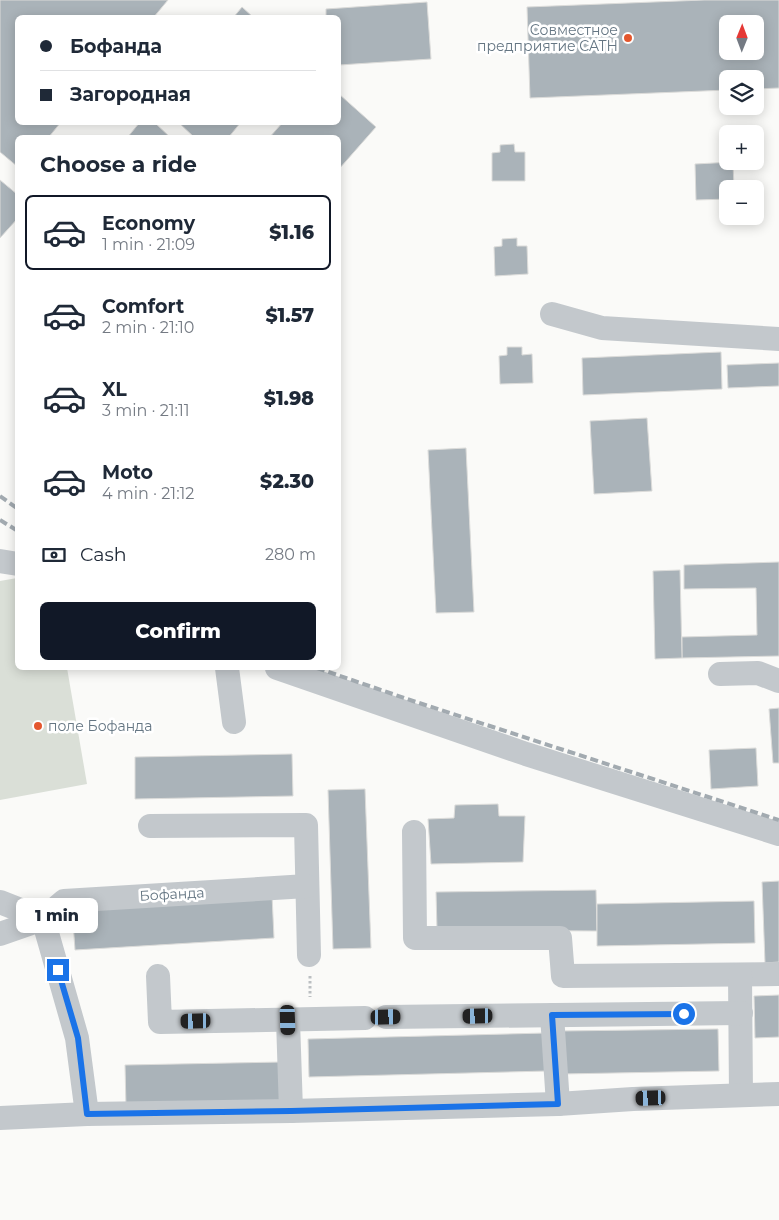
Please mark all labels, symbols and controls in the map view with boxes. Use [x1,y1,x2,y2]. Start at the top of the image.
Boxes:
north arrow [719,15,764,60]
map controls [719,15,764,225]
place label: Совместное предприятие CATH [477,21,618,55]
marker: Совместное предприятие CATH [622,32,634,44]
text: Бофанда [70,35,162,58]
button: layers [719,70,764,115]
text: Загородная [70,83,191,106]
button: + [719,125,764,170]
text: Choose a ride [40,151,197,178]
button: − [719,180,764,225]
icon: car [42,210,87,255]
text: Economy [102,212,195,235]
text: $1.16 [269,221,314,244]
text: 1 min · 21:09 [102,235,195,254]
icon: car [42,293,87,338]
text: Comfort [102,295,184,318]
text: $1.57 [265,304,314,327]
text: 2 min · 21:10 [102,318,194,337]
icon: car [42,376,87,421]
text: XL [102,378,127,401]
text: $1.98 [264,387,314,410]
text: 3 min · 21:11 [102,401,190,420]
icon: car [42,459,87,504]
text: Moto [102,461,153,484]
text: $2.30 [260,470,314,493]
text: 4 min · 21:12 [102,484,194,503]
icon: cash [40,541,68,569]
text: Cash [80,543,127,566]
text: 280 m [265,545,316,564]
button: Confirm [40,602,316,660]
place label: поле Бофанда [48,717,152,735]
marker: поле Бофанда [32,720,44,732]
street label: Бофанда [139,883,205,905]
callout: 1 min [17,898,99,932]
text: 1 min [35,906,79,925]
route end [47,959,69,981]
route start [673,1003,695,1025]
car [279,1005,296,1035]
car [462,1008,493,1024]
car [370,1009,401,1025]
car [180,1013,211,1029]
car [635,1090,666,1106]

